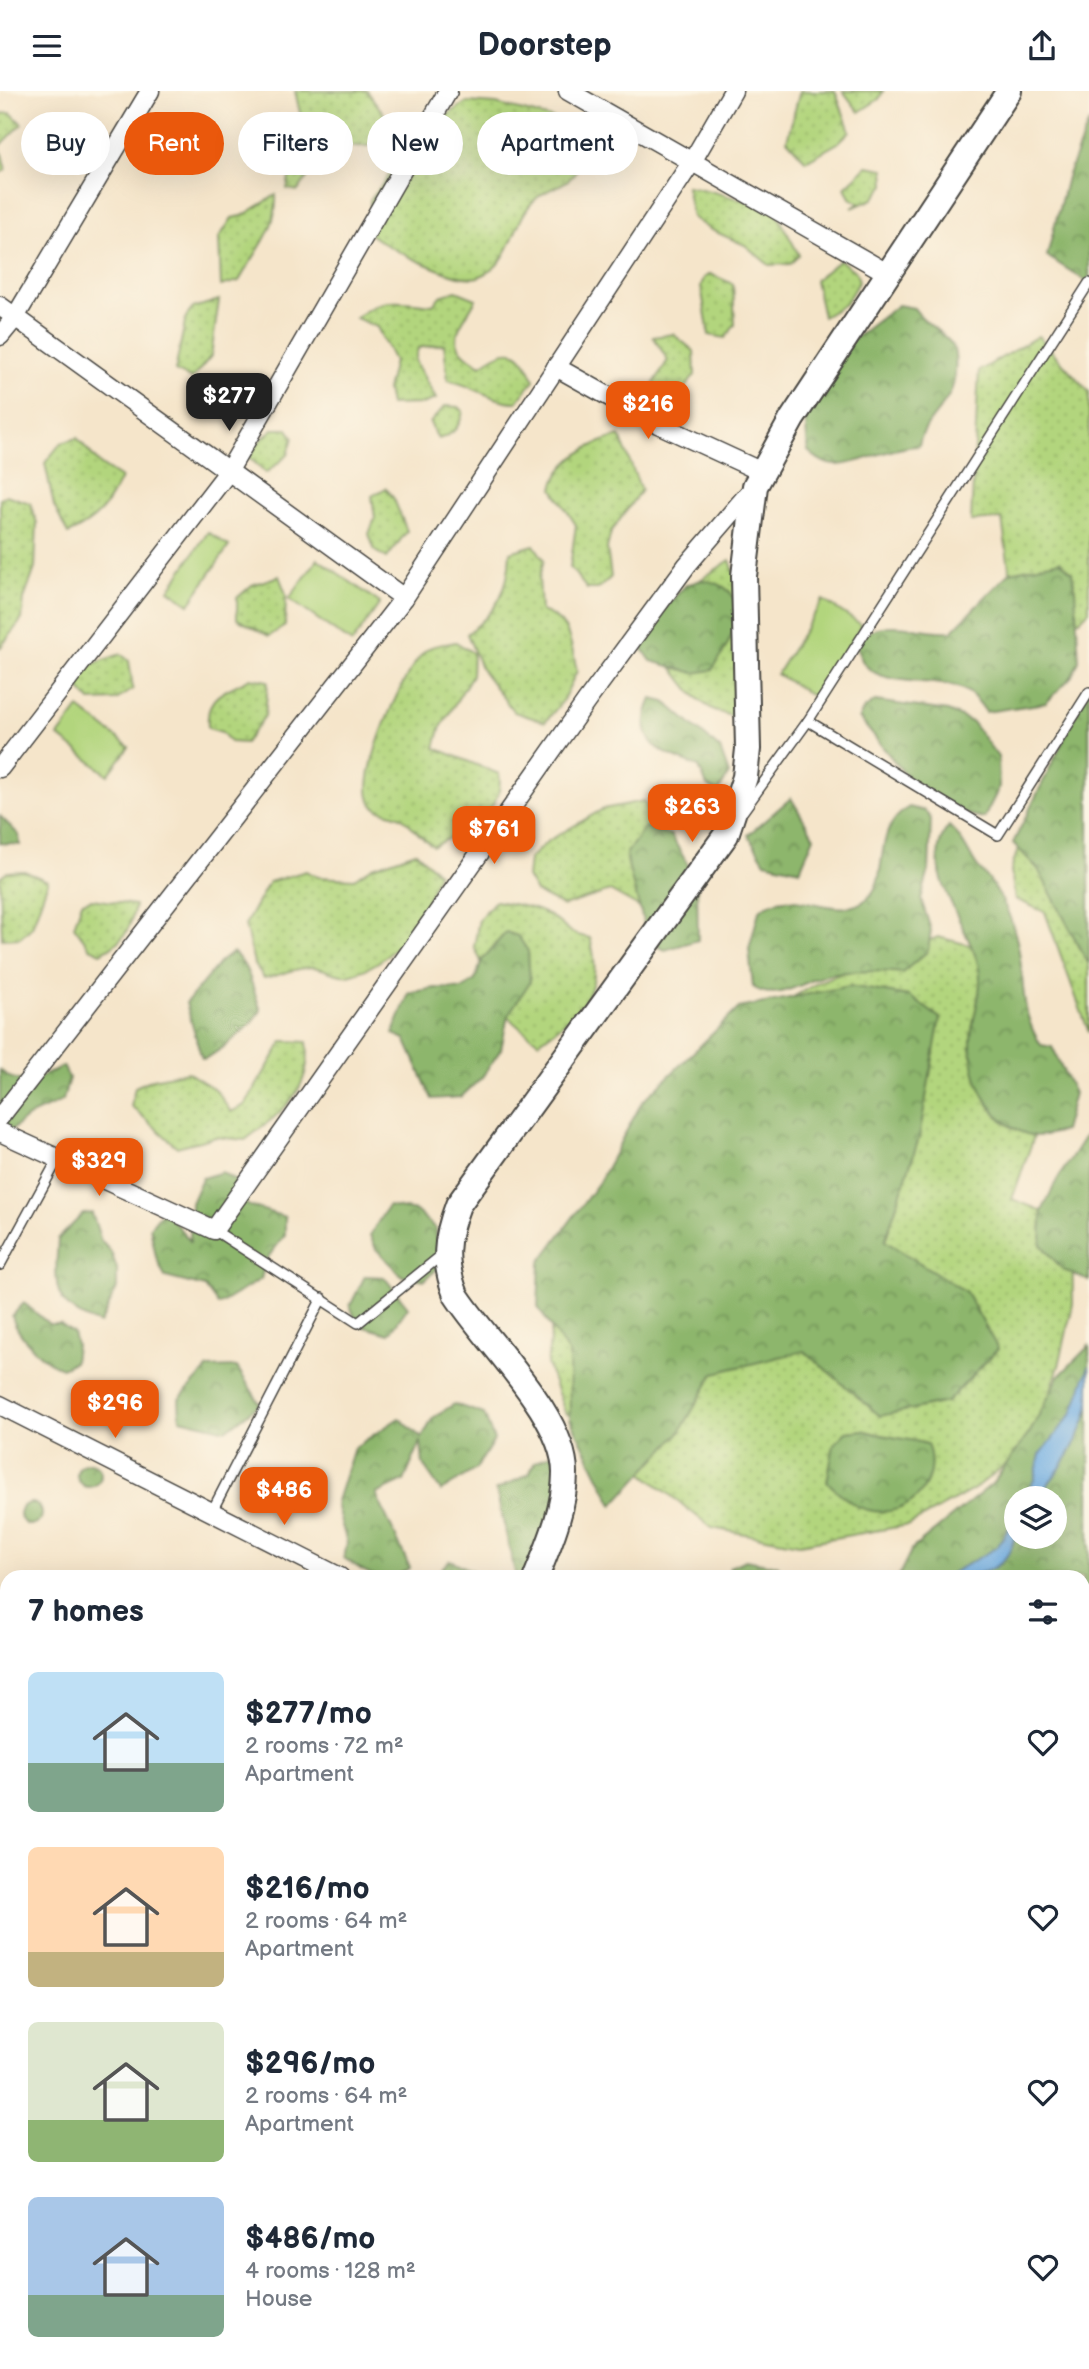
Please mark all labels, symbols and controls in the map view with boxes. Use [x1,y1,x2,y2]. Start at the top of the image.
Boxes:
text: Doorstep [477,26,612,65]
icon: menu [28,27,66,65]
icon: share [1023,27,1061,65]
chip: Buy [21,112,110,175]
chip: Rent [124,112,224,175]
chip: Filters [238,112,353,175]
chip: New [367,112,463,175]
chip: Apartment [477,112,638,175]
pin: $277 [188,373,270,433]
pin: $216 [607,381,689,441]
text: $277 [202,382,256,410]
text: $216 [622,390,674,418]
pin: $263 [651,785,733,844]
text: $263 [664,793,720,821]
pin: $761 [453,807,535,866]
text: $761 [468,815,520,843]
pin: $329 [58,1139,140,1198]
text: $329 [71,1147,127,1175]
pin: $296 [74,1381,156,1440]
text: $296 [87,1389,143,1417]
pin: $486 [243,1467,325,1527]
text: $486 [256,1476,312,1504]
map controls [1004,1486,1067,1549]
button: layers [1004,1486,1067,1549]
icon: filters [1024,1593,1062,1631]
text: 7 homes [28,1594,144,1630]
text: $277/mo [245,1696,372,1732]
icon: home [84,1700,168,1784]
icon: heart [1024,1723,1062,1761]
text: 2 rooms · 72 m² [245,1732,404,1760]
text: Apartment [245,1760,354,1788]
text: $216/mo [245,1871,370,1907]
icon: home [84,1875,168,1959]
icon: heart [1024,1898,1062,1936]
text: 2 rooms · 64 m² [245,1907,407,1935]
text: Apartment [245,1935,354,1963]
text: $296/mo [245,2046,375,2082]
icon: home [84,2050,168,2134]
icon: heart [1024,2073,1062,2111]
text: 2 rooms · 64 m² [245,2082,407,2110]
text: Apartment [245,2110,354,2138]
text: $486/mo [245,2221,375,2257]
icon: home [84,2225,168,2309]
icon: heart [1024,2248,1062,2286]
text: 4 rooms · 128 m² [245,2257,416,2285]
text: House [245,2285,312,2313]

